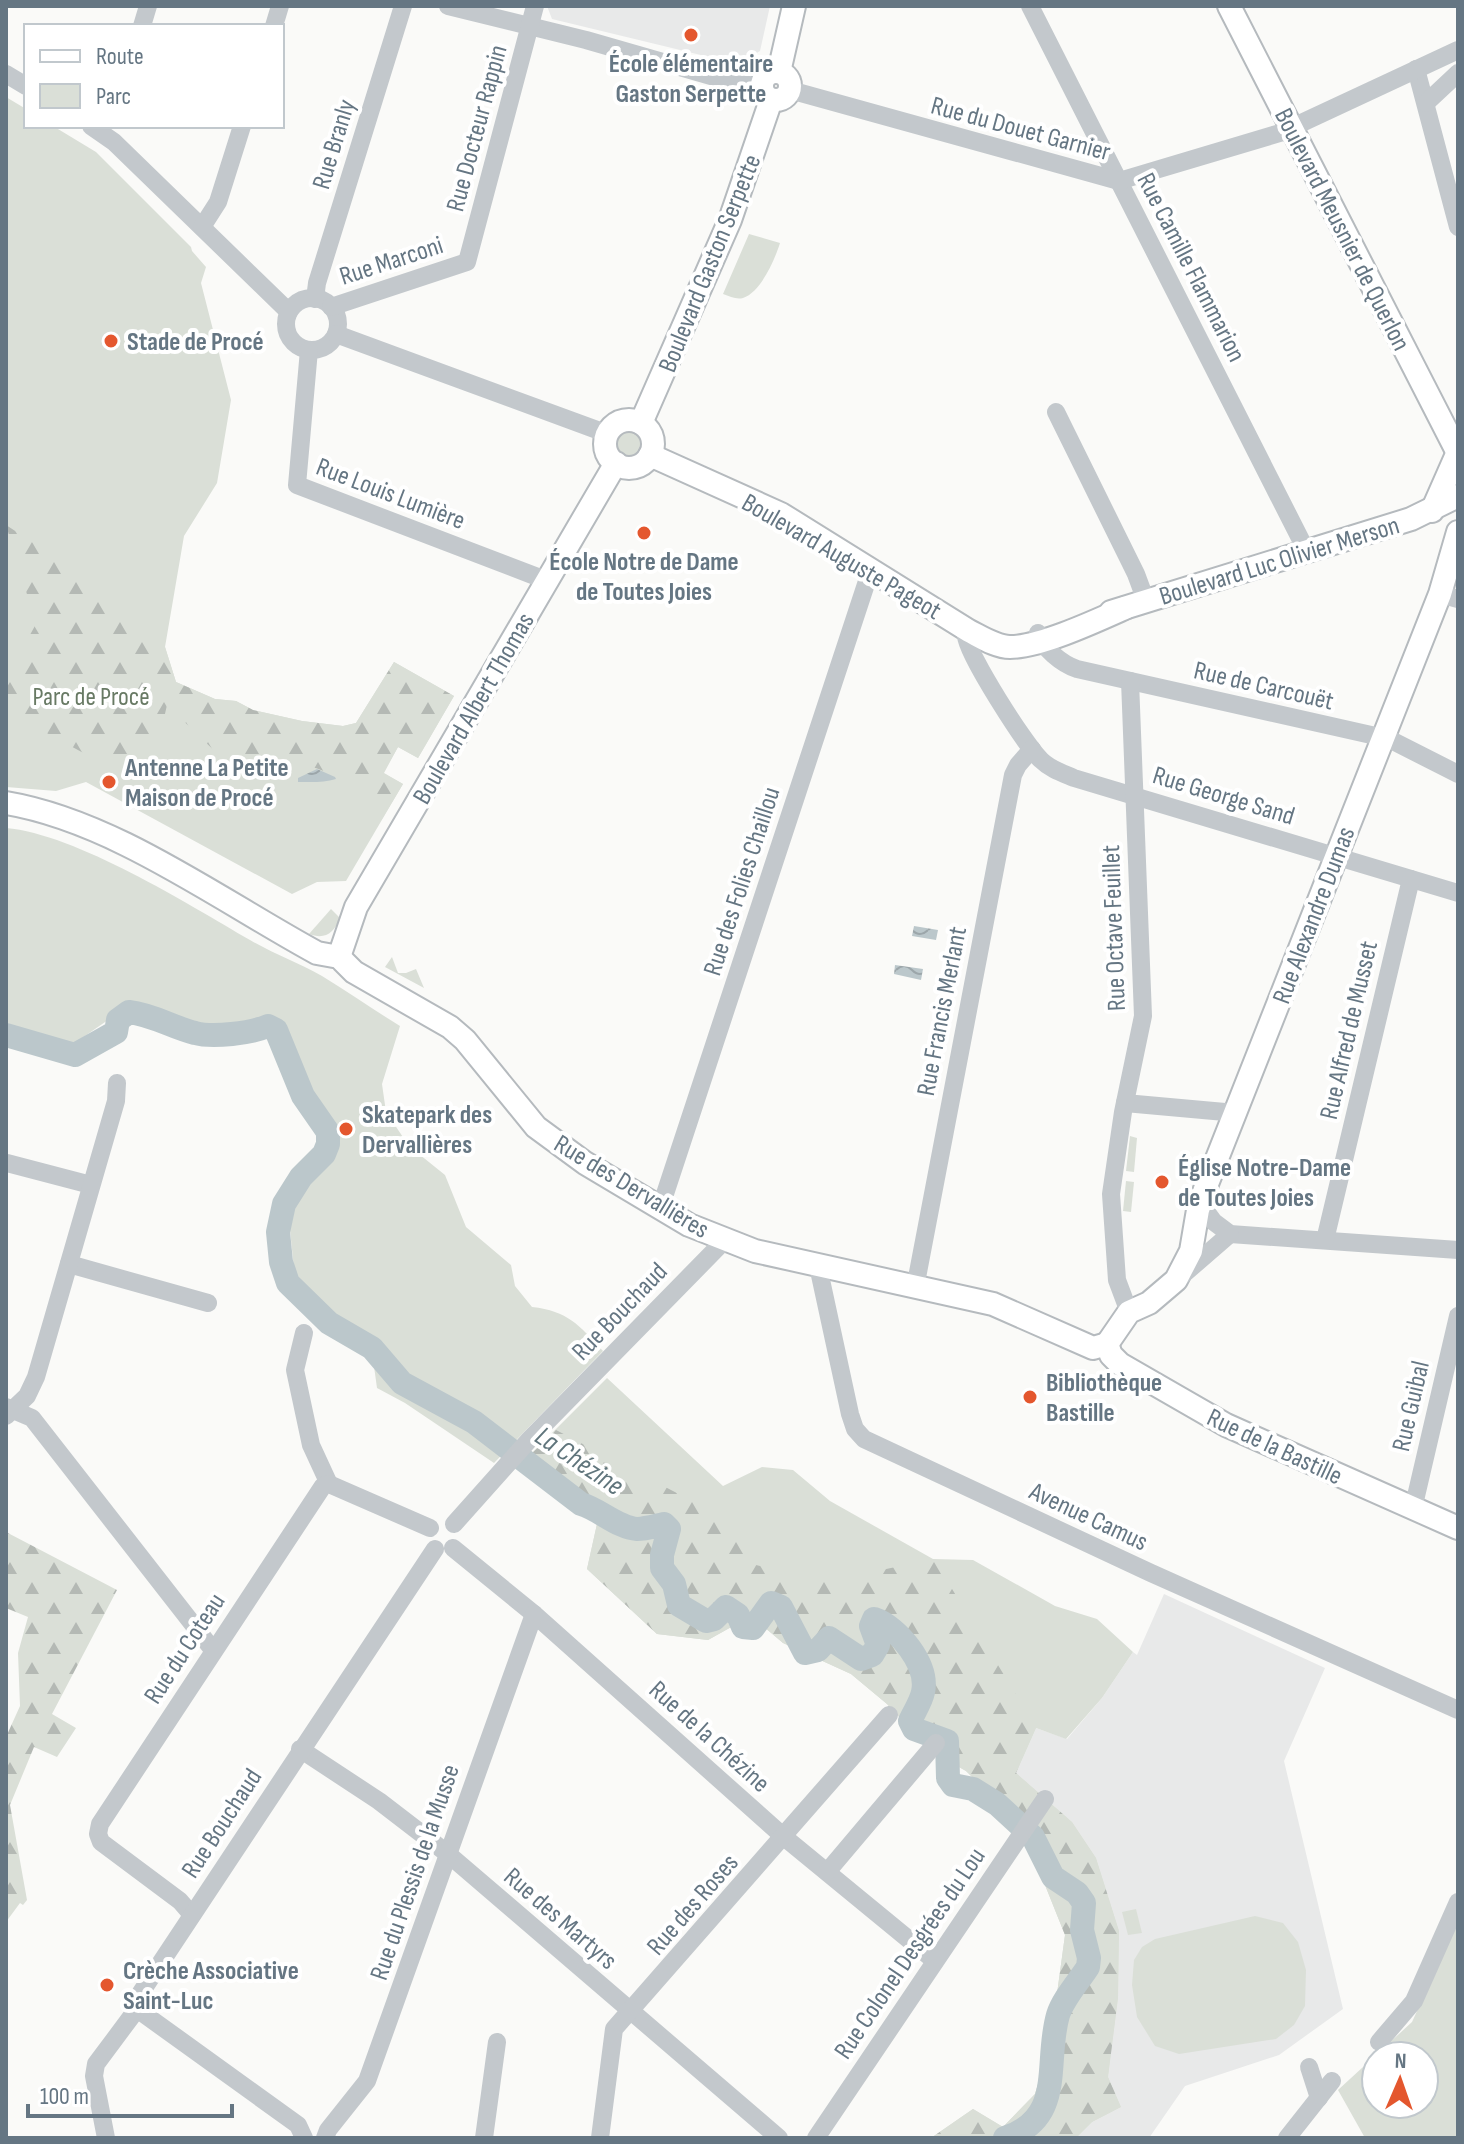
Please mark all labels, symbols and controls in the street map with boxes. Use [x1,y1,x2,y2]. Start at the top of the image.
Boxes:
legend [24,24,284,128]
marker: École élémentaire Gaston Serpette [682,26,700,44]
text: Route [96,42,144,71]
street label: Rue Docteur Rappin [440,42,515,215]
place label: École élémentaire Gaston Serpette [609,49,773,110]
text: Parc [96,82,131,111]
street label: Rue du Douet Garnier [928,91,1114,168]
street label: Rue Branly [306,96,363,193]
street label: Boulevard Meusnier de Querlon [1267,103,1416,356]
street label: Boulevard Gaston Serpette [653,150,768,377]
street label: Rue Camille Flammarion [1130,168,1252,367]
street label: Rue Marconi [336,230,447,293]
place label: Stade de Procé [127,327,264,358]
marker: Stade de Procé [102,332,120,350]
street label: Rue Louis Lumière [312,452,469,537]
street label: Boulevard Auguste Pageot [736,488,946,627]
street label: Boulevard Luc Olivier Merson [1156,510,1403,613]
marker: École Notre de Dame de Toutes Joies [635,524,653,542]
place label: École Notre de Dame de Toutes Joies [549,547,739,608]
street label: Boulevard Albert Thomas [407,608,542,810]
street label: Rue de Carcouët [1191,655,1337,718]
park label: Parc de Procé [32,682,150,713]
place label: Antenne La Petite Maison de Procé [124,753,289,814]
street label: Rue George Sand [1149,760,1298,833]
marker: Antenne La Petite Maison de Procé [100,773,118,791]
street label: Rue des Folies Chaillou [697,783,788,980]
street label: Rue Alexandre Dumas [1266,823,1362,1008]
street label: Rue Octave Feuillet [1096,844,1133,1012]
street label: Rue Francis Merlant [911,924,974,1098]
street label: Rue Alfred de Musset [1314,938,1385,1123]
place label: Skatepark des Dervallières [362,1100,492,1161]
marker: Skatepark des Dervallières [337,1120,355,1138]
street label: Rue des Dervallières [548,1129,714,1246]
place label: Église Notre-Dame de Toutes Joies [1178,1153,1351,1214]
marker: Église Notre-Dame de Toutes Joies [1153,1173,1171,1191]
street label: Rue Bouchaud [566,1257,674,1367]
street label: Rue Guibal [1386,1358,1437,1455]
place label: Bibliothèque Bastille [1046,1368,1162,1429]
marker: Bibliothèque Bastille [1021,1388,1039,1406]
street label: Rue de la Bastille [1202,1403,1347,1492]
water label: La Chézine [529,1420,630,1503]
street label: Avenue Camus [1023,1476,1152,1558]
street label: Rue du Coteau [138,1588,232,1710]
street label: Rue de la Chézine [642,1675,776,1799]
street label: Rue du Plessis de la Musse [364,1761,467,1984]
street label: Rue Bouchaud [176,1763,269,1884]
street label: Rue Colonel Desgrées du Lou [828,1842,992,2065]
street label: Rue des Roses [641,1848,745,1962]
street label: Rue des Martyrs [497,1862,623,1977]
place label: Crèche Associative Saint-Luc [123,1956,299,2017]
marker: Crèche Associative Saint-Luc [98,1976,116,1994]
north arrow [1360,2040,1440,2120]
text: N [1394,2048,1407,2075]
scale bar [28,2068,232,2118]
text: 100 m [40,2082,89,2111]

